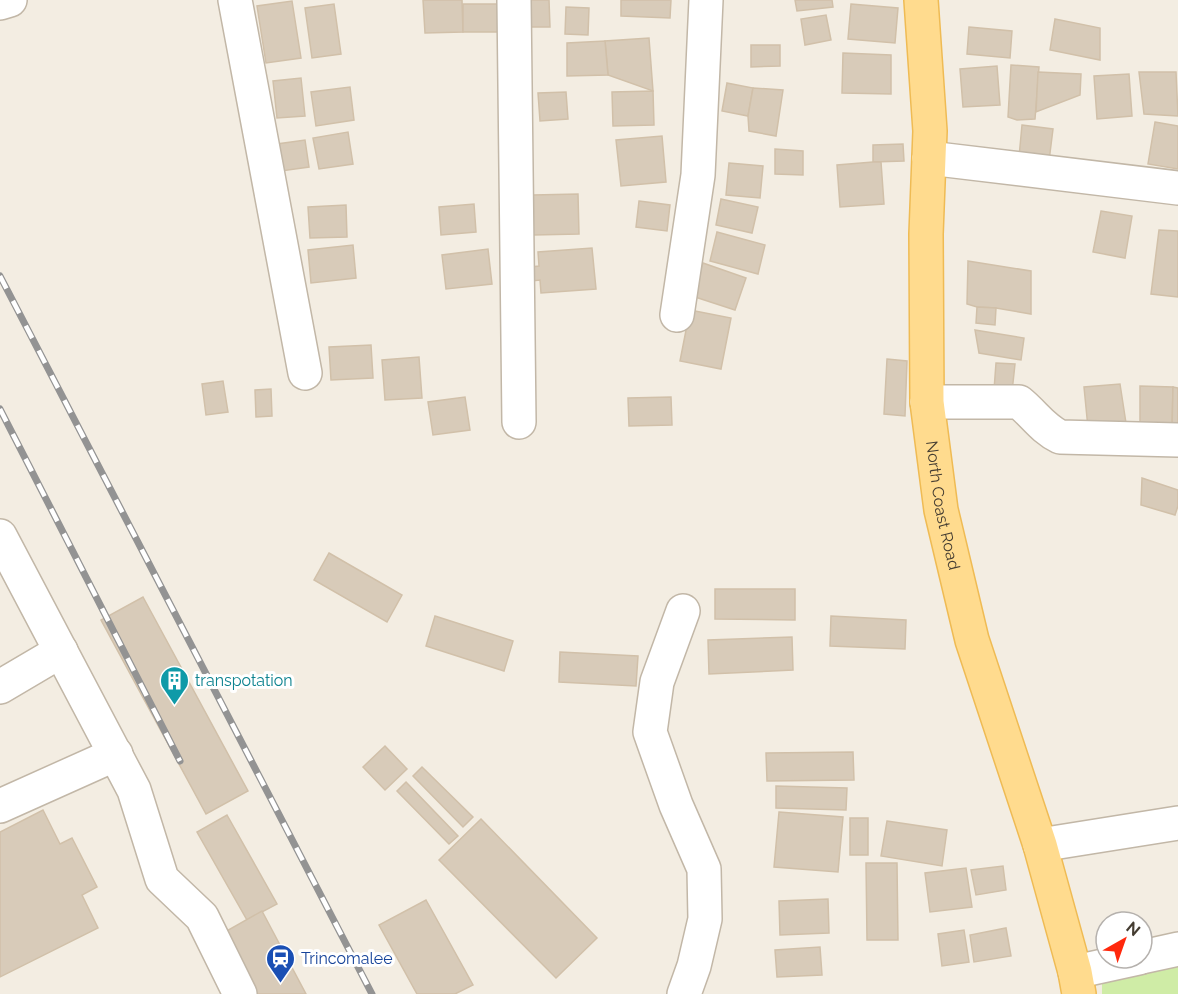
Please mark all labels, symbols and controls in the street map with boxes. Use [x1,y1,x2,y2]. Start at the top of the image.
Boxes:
street label: North Coast Road [922,440,964,572]
building icon: transpotation [158,664,190,706]
place label: transpotation [195,671,293,690]
north arrow [1094,910,1154,970]
text: N [1123,918,1144,940]
station icon: Trincomalee [264,942,296,984]
place label: Trincomalee [301,949,393,968]

